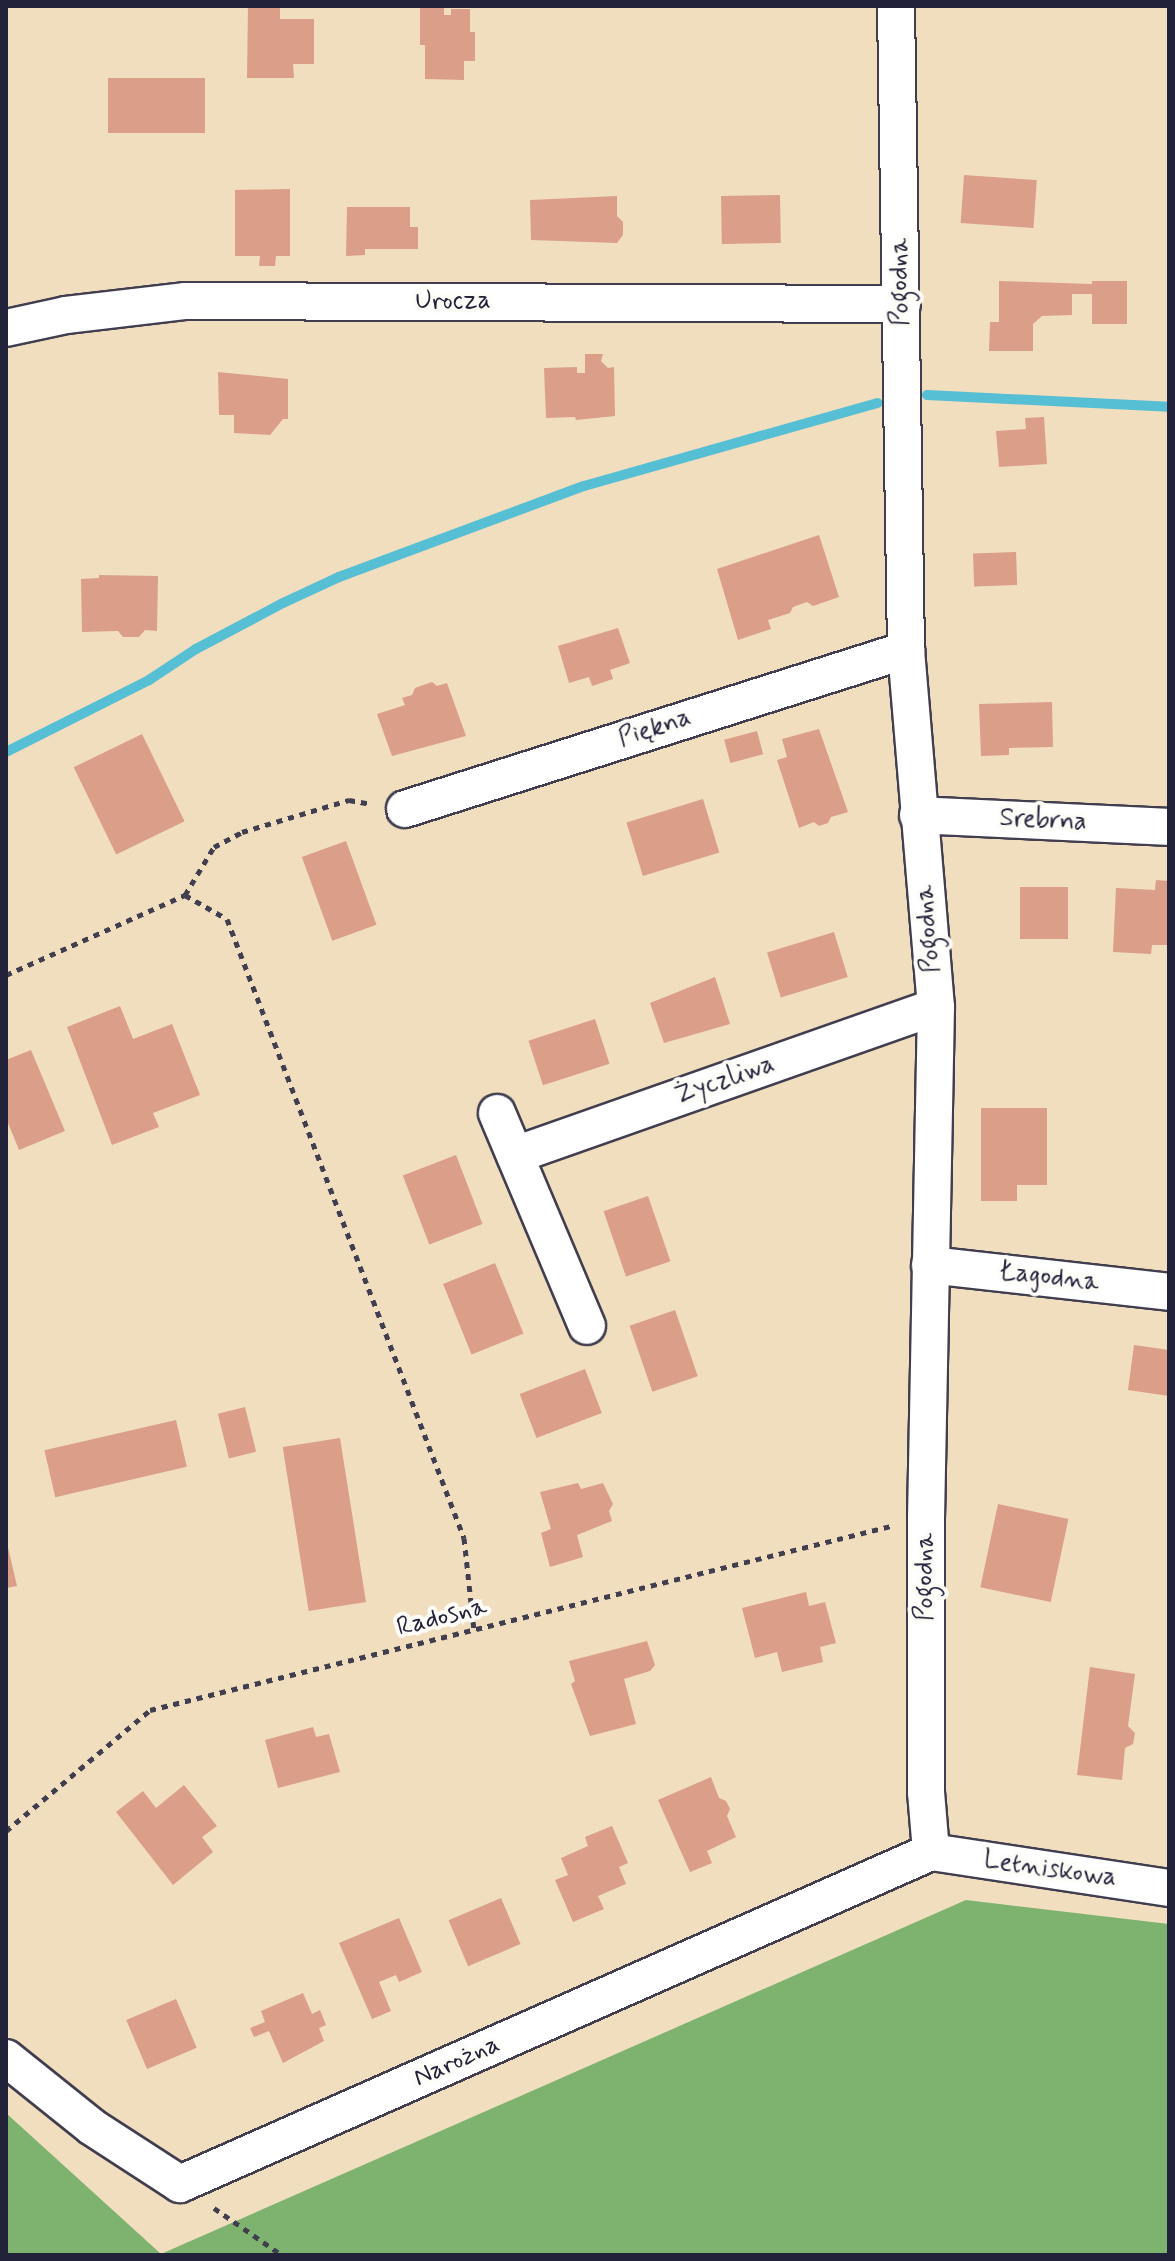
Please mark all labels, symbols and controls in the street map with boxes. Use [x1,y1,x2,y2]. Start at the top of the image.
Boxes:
street label: Pogodna [885,238,917,326]
street label: Urocza [415,286,491,318]
street label: Piękna [615,703,695,755]
street label: Srebrna [999,803,1087,839]
street label: Pogodna [910,884,948,974]
street label: Życzliwa [671,1049,779,1113]
street label: Łagodna [997,1257,1101,1299]
street label: Pogodna [910,1533,942,1621]
street label: Radosna [394,1592,490,1644]
street label: Letniskowa [982,1845,1118,1895]
street label: Narożna [409,2029,505,2095]

